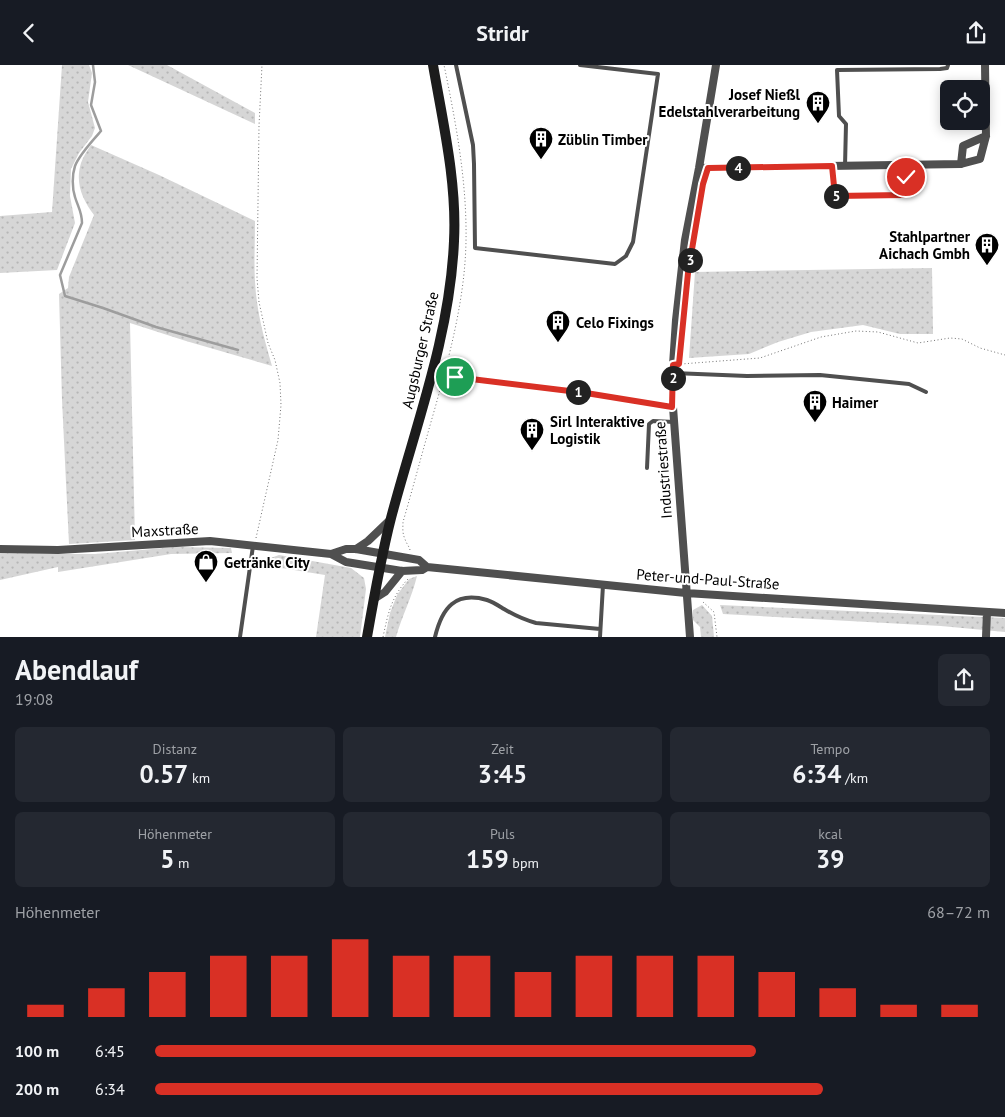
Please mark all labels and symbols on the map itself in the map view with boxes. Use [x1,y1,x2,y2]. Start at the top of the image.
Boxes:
place label: Josef Nießl Edelstahlverarbeitung [659,85,801,121]
building icon: Josef Nießl Edelstahlverarbeitung [805,90,831,124]
building icon: Züblin Timber [528,126,554,160]
place label: Züblin Timber [558,130,648,149]
pin: 4 [726,155,750,181]
pin [885,156,927,198]
pin: 5 [824,183,848,209]
place label: Stahlpartner Aichach Gmbh [879,227,971,263]
building icon: Stahlpartner Aichach Gmbh [974,232,1000,266]
pin: 3 [678,247,702,273]
street label: Augsburger Straße [397,290,443,410]
building icon: Celo Fixings [545,309,571,343]
place label: Celo Fixings [576,313,654,332]
pin [434,356,476,398]
pin: 2 [660,365,686,391]
pin: 1 [566,379,590,405]
building icon: Haimer [802,389,828,423]
place label: Haimer [832,393,879,412]
place label: Sirl Interaktive Logistik [550,412,645,448]
building icon: Sirl Interaktive Logistik [519,417,545,451]
street label: Industriestraße [650,421,676,519]
street label: Maxstraße [131,519,199,541]
shop icon: Getränke City [193,549,219,583]
place label: Getränke City [224,553,311,572]
street label: Peter-und-Paul-Straße [636,565,780,593]

